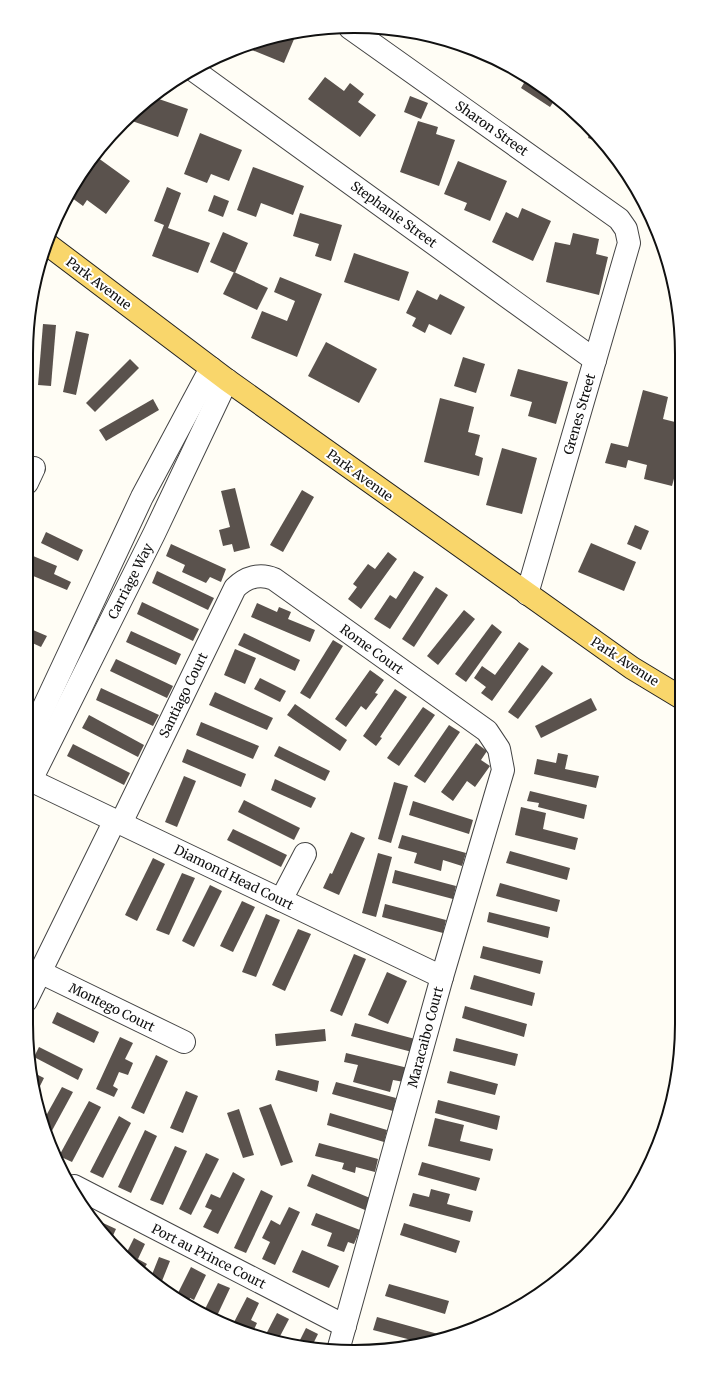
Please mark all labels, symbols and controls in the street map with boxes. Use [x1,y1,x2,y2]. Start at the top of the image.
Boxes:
street label: Sharon Street [452,97,531,160]
street label: Stephanie Street [347,177,440,251]
street label: Park Avenue [63,253,135,314]
street label: Grenes Street [560,372,599,457]
street label: Park Avenue [323,446,396,505]
street label: Carriage Way [104,540,157,622]
street label: Rome Court [337,621,407,678]
street label: Park Avenue [588,633,662,690]
street label: Santiago Court [155,650,211,741]
street label: Diamond Head Court [171,841,296,914]
street label: Montego Court [66,979,158,1036]
street label: Maracaibo Court [404,985,447,1089]
street label: Port au Prince Court [149,1220,269,1293]

